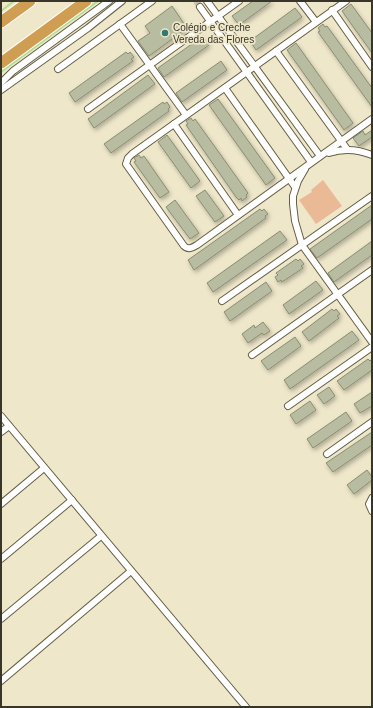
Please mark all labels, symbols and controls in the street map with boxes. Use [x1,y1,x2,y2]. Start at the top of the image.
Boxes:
place label: Colégio e Creche Vereda das Flores [173,22,254,45]
marker: Colégio e Creche Vereda das Flores [160,28,170,38]

